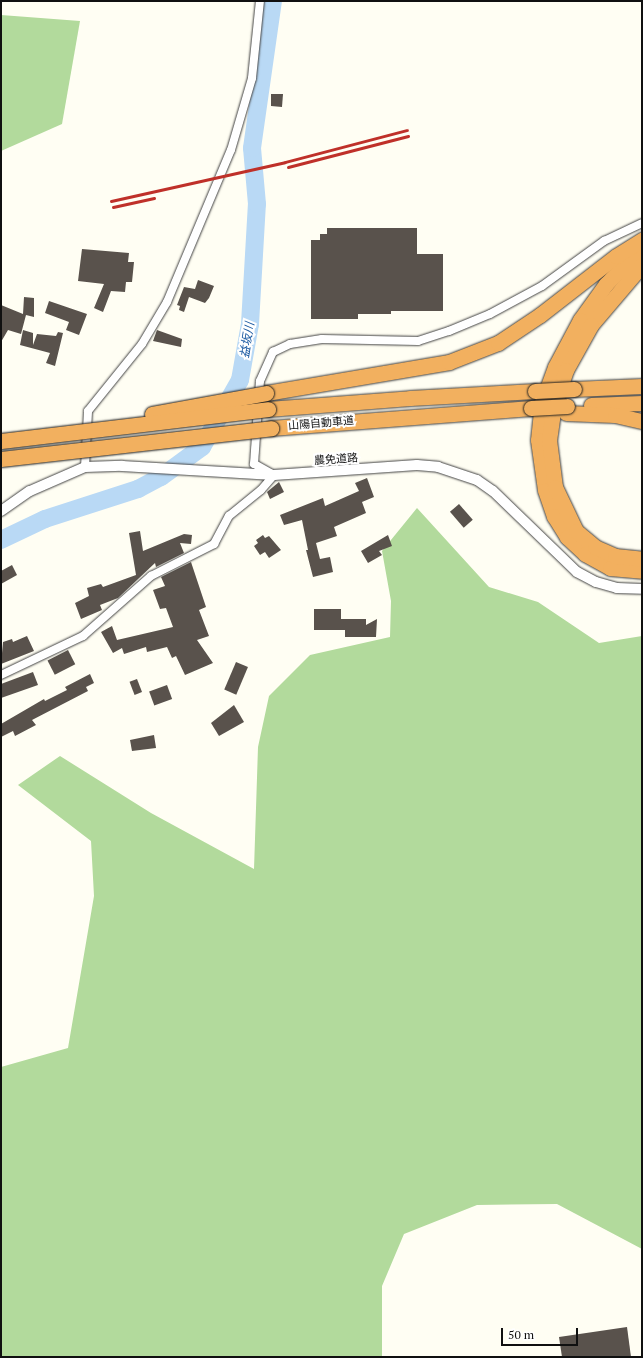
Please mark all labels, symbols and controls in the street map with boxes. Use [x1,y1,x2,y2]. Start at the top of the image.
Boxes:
water label: 益坂川 [237,321,257,359]
street label: 山陽自動車道 [288,414,354,432]
street label: 農免道路 [314,451,358,467]
scale bar [503,1320,580,1346]
text: 50 m [508,1327,534,1342]

